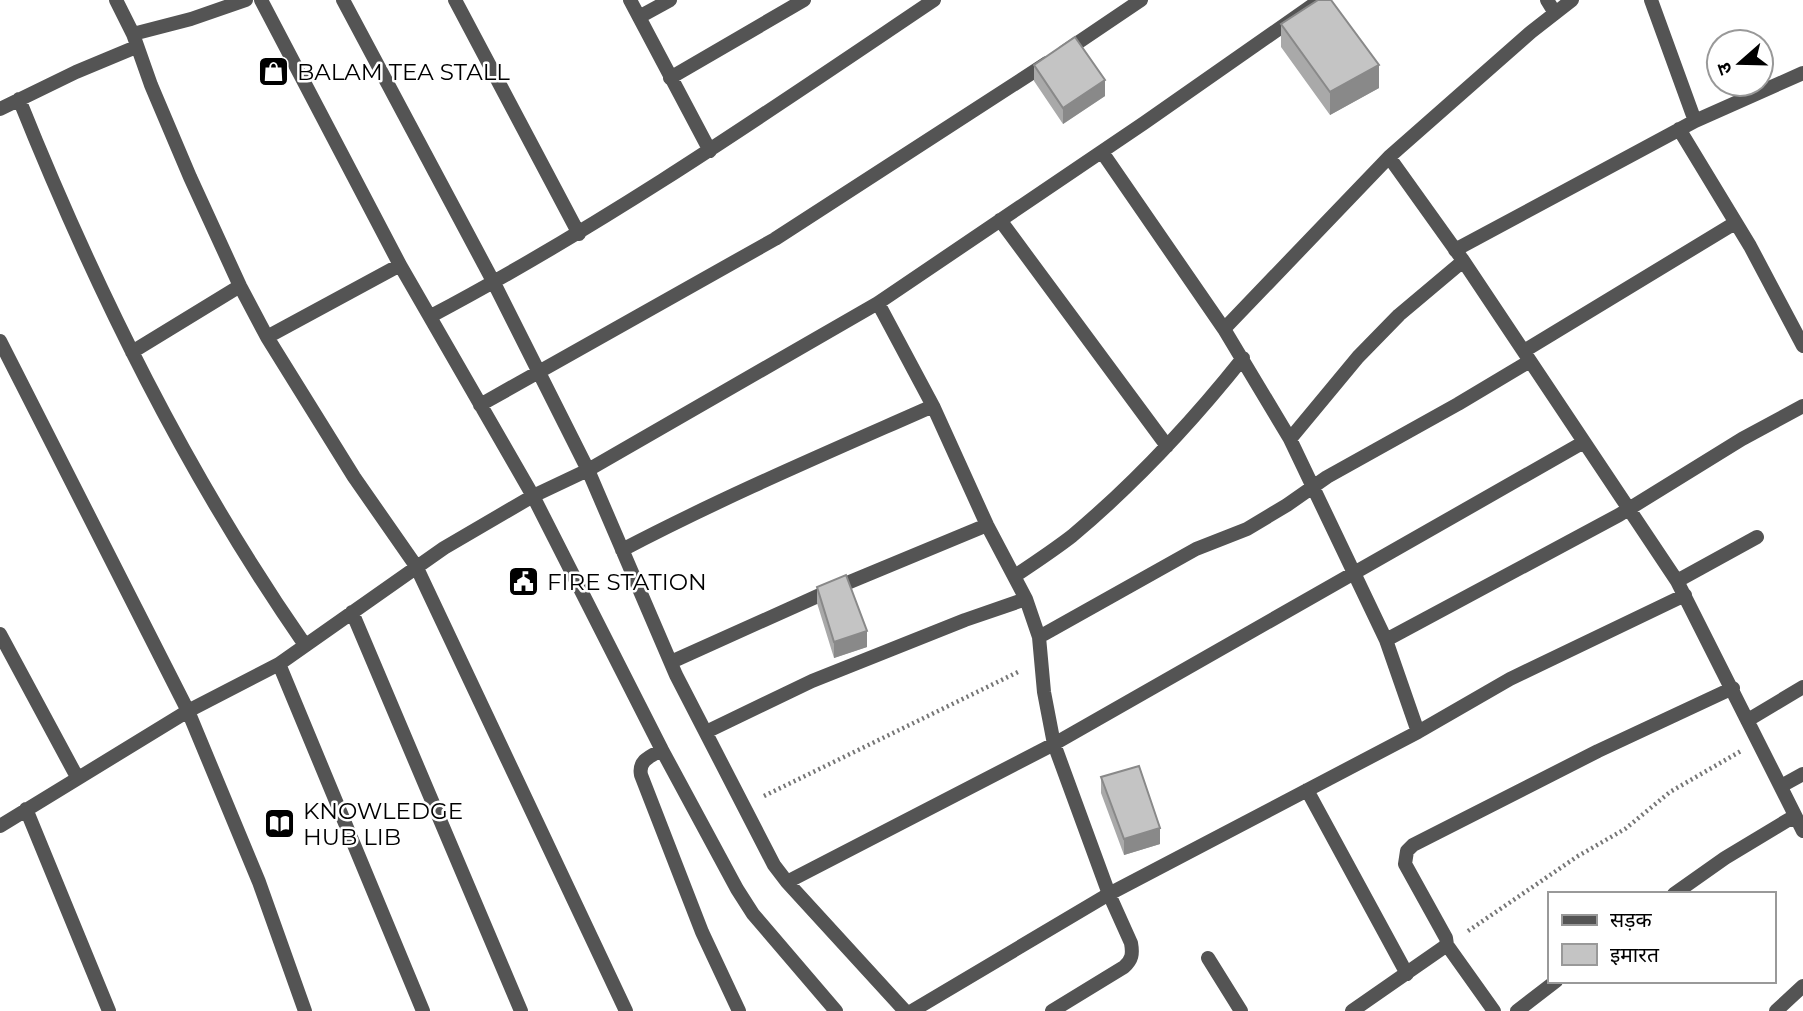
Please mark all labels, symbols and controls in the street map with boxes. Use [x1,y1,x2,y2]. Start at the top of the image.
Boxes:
north arrow [1705,28,1775,98]
shop icon: BALAM TEA STALL [257,55,291,89]
place label: BALAM TEA STALL [297,58,510,86]
text: उ [1711,59,1737,78]
public building icon: FIRE STATION [507,565,541,599]
place label: FIRE STATION [547,568,707,596]
place label: KNOWLEDGE HUB LIB [303,797,463,851]
library icon: KNOWLEDGE HUB LIB [263,807,297,841]
legend [1548,892,1775,983]
text: सड़क [1610,907,1652,932]
text: इमारत [1610,942,1660,967]

